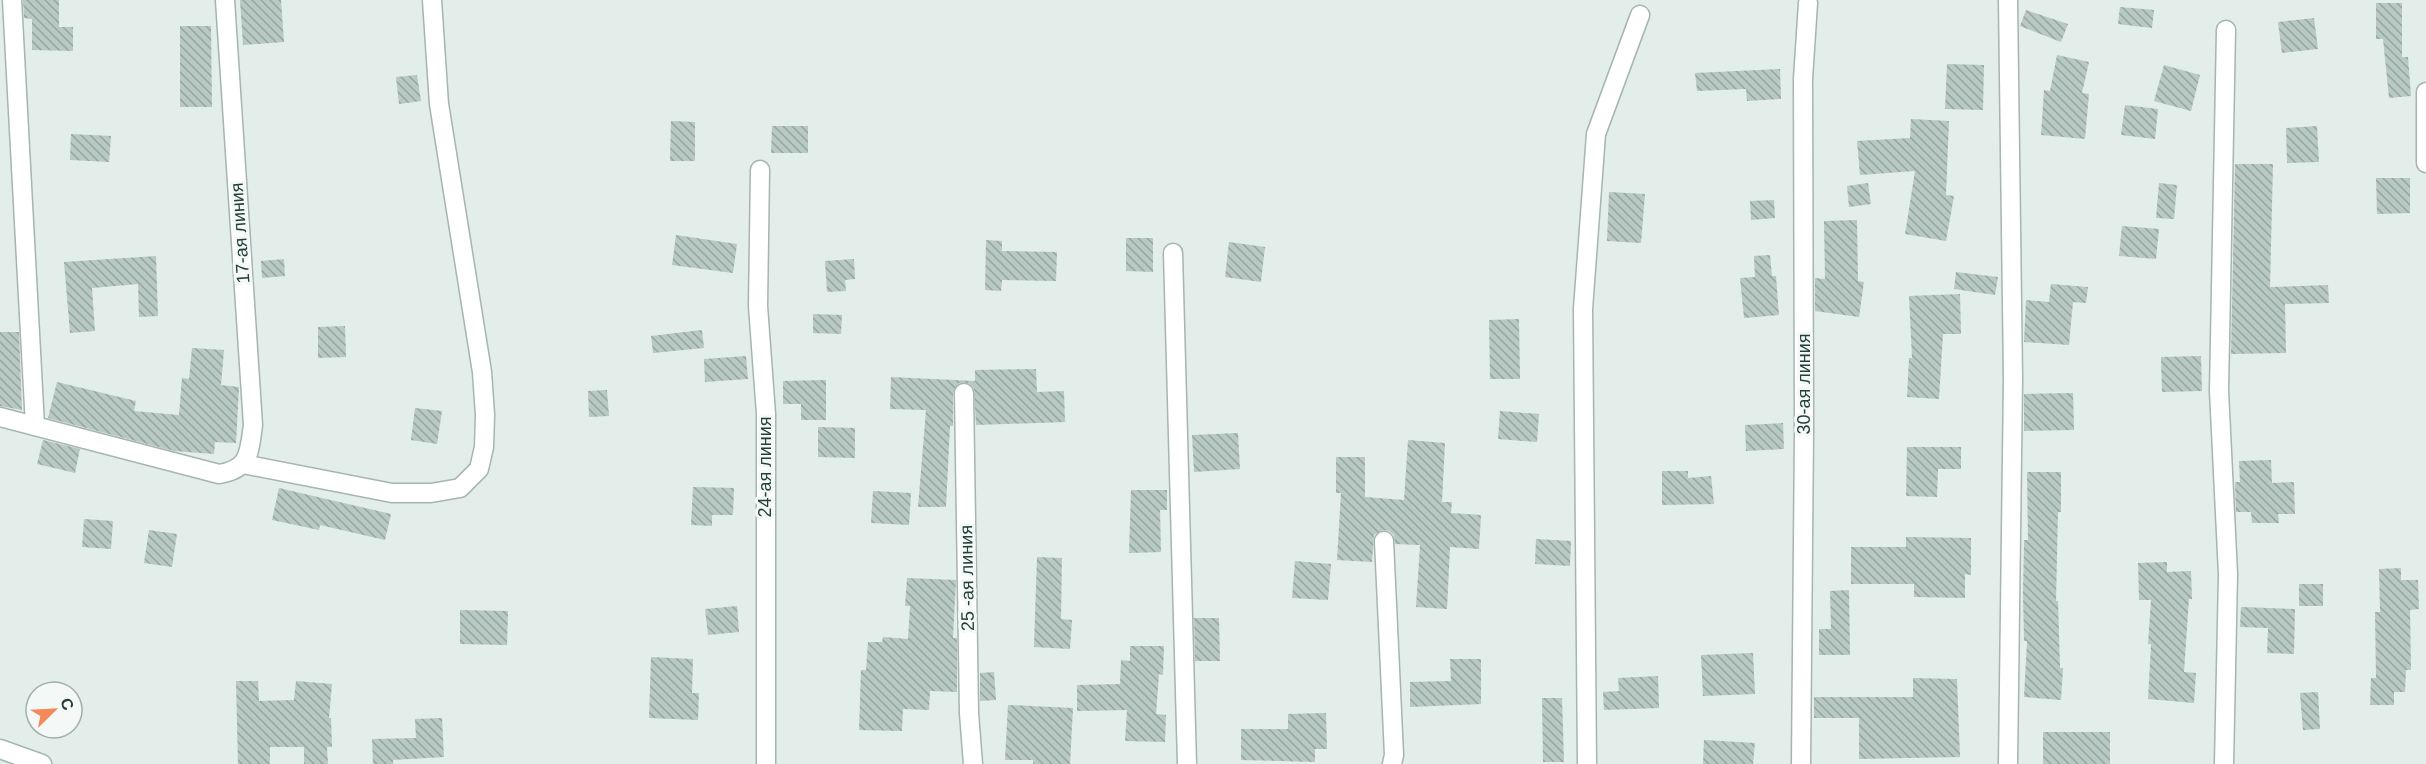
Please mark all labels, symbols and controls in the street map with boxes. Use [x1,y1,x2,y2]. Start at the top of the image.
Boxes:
street label: 17-ая линия [226,182,254,284]
street label: 30-ая линия [1794,333,1814,435]
street label: 24-ая линия [755,416,775,518]
street label: 25 -ая линия [956,525,978,631]
north arrow [24,680,84,740]
text: С [57,695,78,713]

